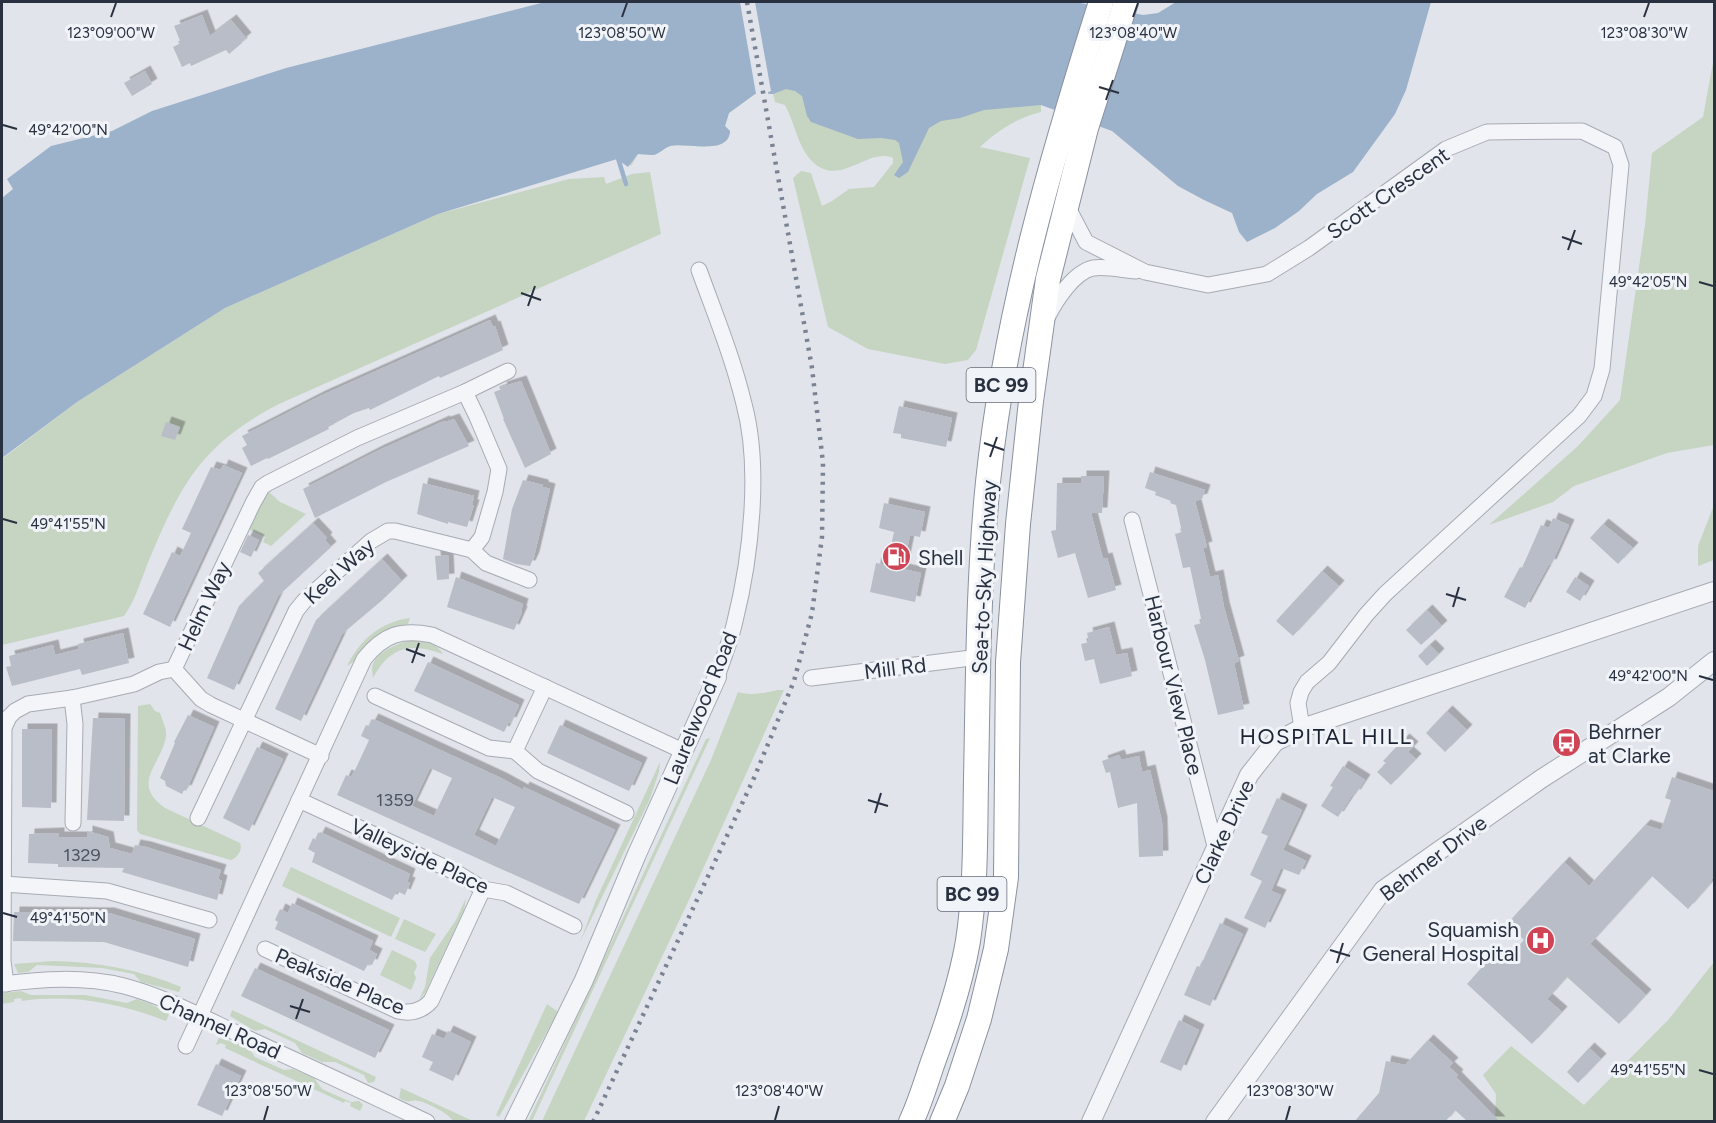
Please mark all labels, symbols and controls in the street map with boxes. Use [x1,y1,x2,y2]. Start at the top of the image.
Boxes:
text: 123°09'00"W [67,24,156,42]
text: 123°08'50"W [578,24,666,42]
text: 123°08'40"W [1089,24,1178,42]
text: 123°08'30"W [1600,24,1688,42]
text: 49°42'00"N [28,121,108,139]
street label: Scott Crescent [1322,142,1454,244]
text: 49°42'05"N [1609,273,1687,291]
road number: BC 99 [966,368,1036,402]
street label: Sea-to-Sky Highway [966,479,1002,675]
text: 49°41'55"N [30,515,106,533]
street label: Keel Way [299,533,379,609]
fuel station icon: Shell [881,541,913,573]
place label: Shell [918,545,963,570]
street label: Helm Way [172,557,236,655]
street label: Harbour View Place [1140,592,1208,778]
street label: Laurelwood Road [658,628,742,788]
street label: Mill Rd [862,652,928,684]
text: 49°42'00"N [1608,667,1688,685]
place label: Behrner at Clarke [1588,719,1671,768]
district label: HOSPITAL HILL [1239,723,1413,750]
bus stop icon: Behrner at Clarke [1551,727,1583,759]
street label: Clarke Drive [1189,776,1259,888]
house number: 1359 [376,789,414,811]
street label: Behrner Drive [1375,810,1491,906]
street label: Valleyside Place [347,813,493,899]
house number: 1329 [63,844,101,866]
road number: BC 99 [938,877,1006,911]
text: 49°41'50"N [30,909,106,927]
place label: Squamish General Hospital [1363,917,1519,966]
hospital icon: Squamish General Hospital [1524,925,1556,957]
street label: Peakside Place [271,942,409,1020]
street label: Channel Road [155,988,285,1064]
text: 49°41'55"N [1610,1061,1686,1079]
text: 123°08'50"W [224,1082,312,1100]
text: 123°08'40"W [735,1082,824,1100]
text: 123°08'30"W [1246,1082,1334,1100]

